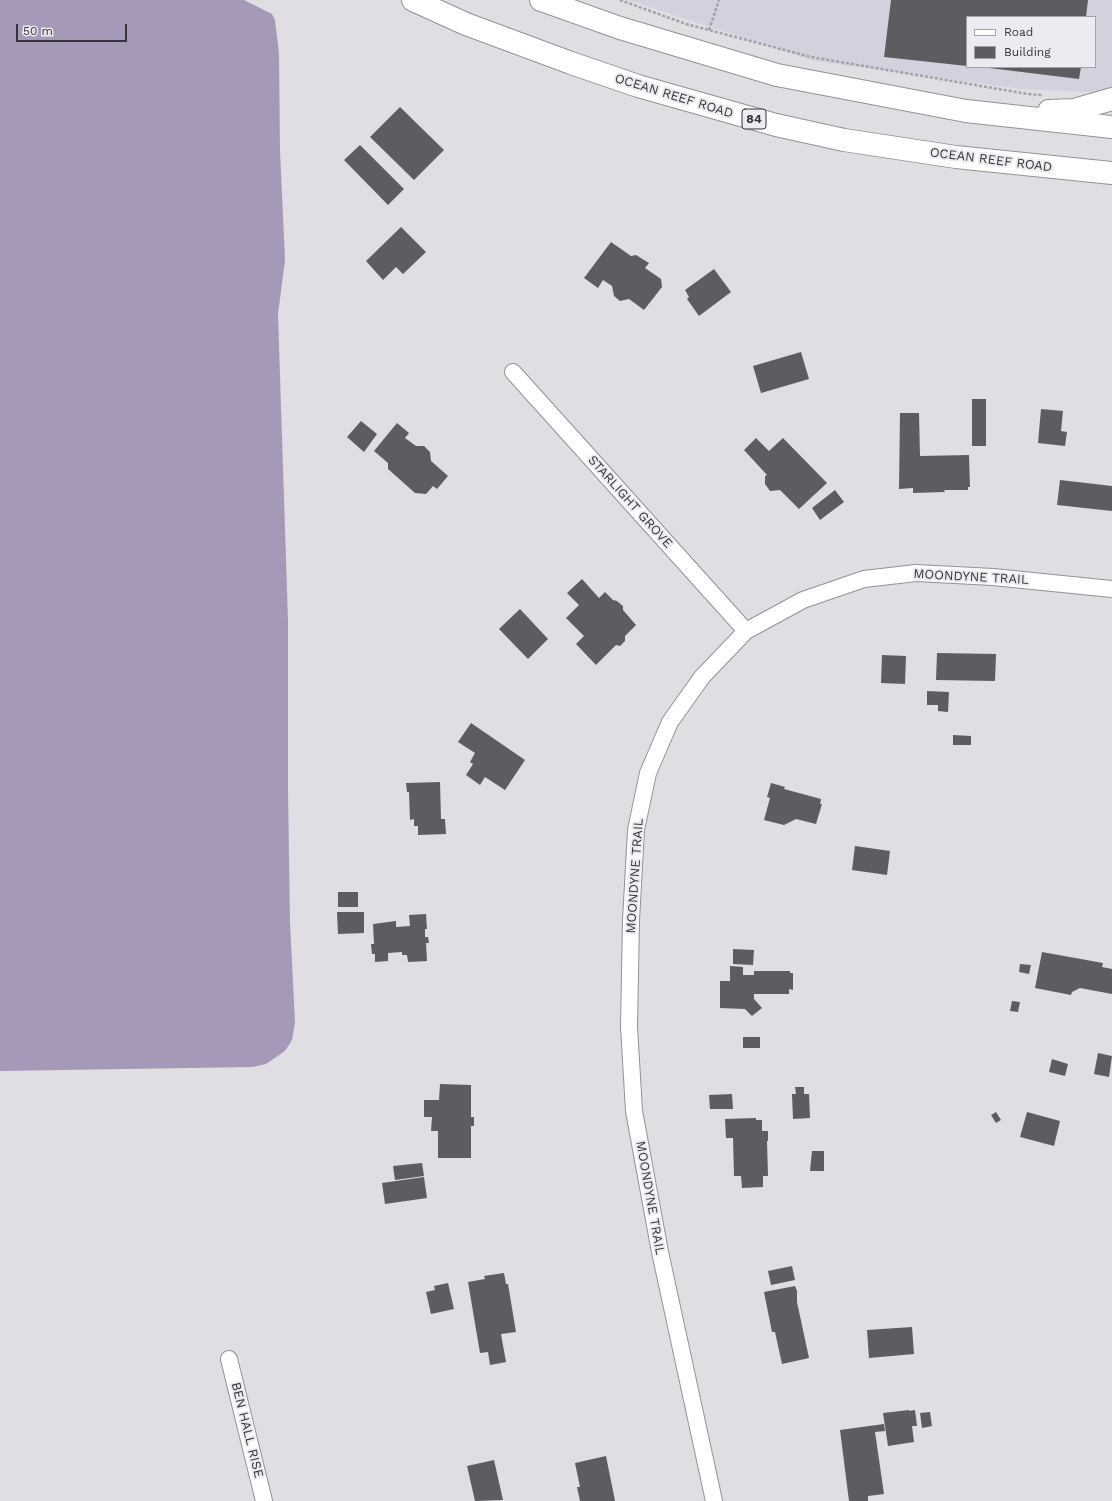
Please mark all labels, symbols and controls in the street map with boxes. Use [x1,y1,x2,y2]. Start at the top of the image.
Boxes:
scale bar [18,16,129,42]
legend [966,16,1096,68]
text: 50 m [23,24,53,38]
text: Road [1004,25,1033,39]
text: Building [1004,45,1051,59]
street label: OCEAN REEF ROAD [613,71,735,121]
road number: 84 [742,109,766,129]
street label: OCEAN REEF ROAD [929,145,1053,175]
street label: STARLIGHT GROVE [584,453,676,551]
street label: MOONDYNE TRAIL [913,566,1029,588]
street label: MOONDYNE TRAIL [623,818,647,934]
street label: MOONDYNE TRAIL [632,1140,668,1256]
street label: BEN HALL RISE [228,1381,266,1479]

